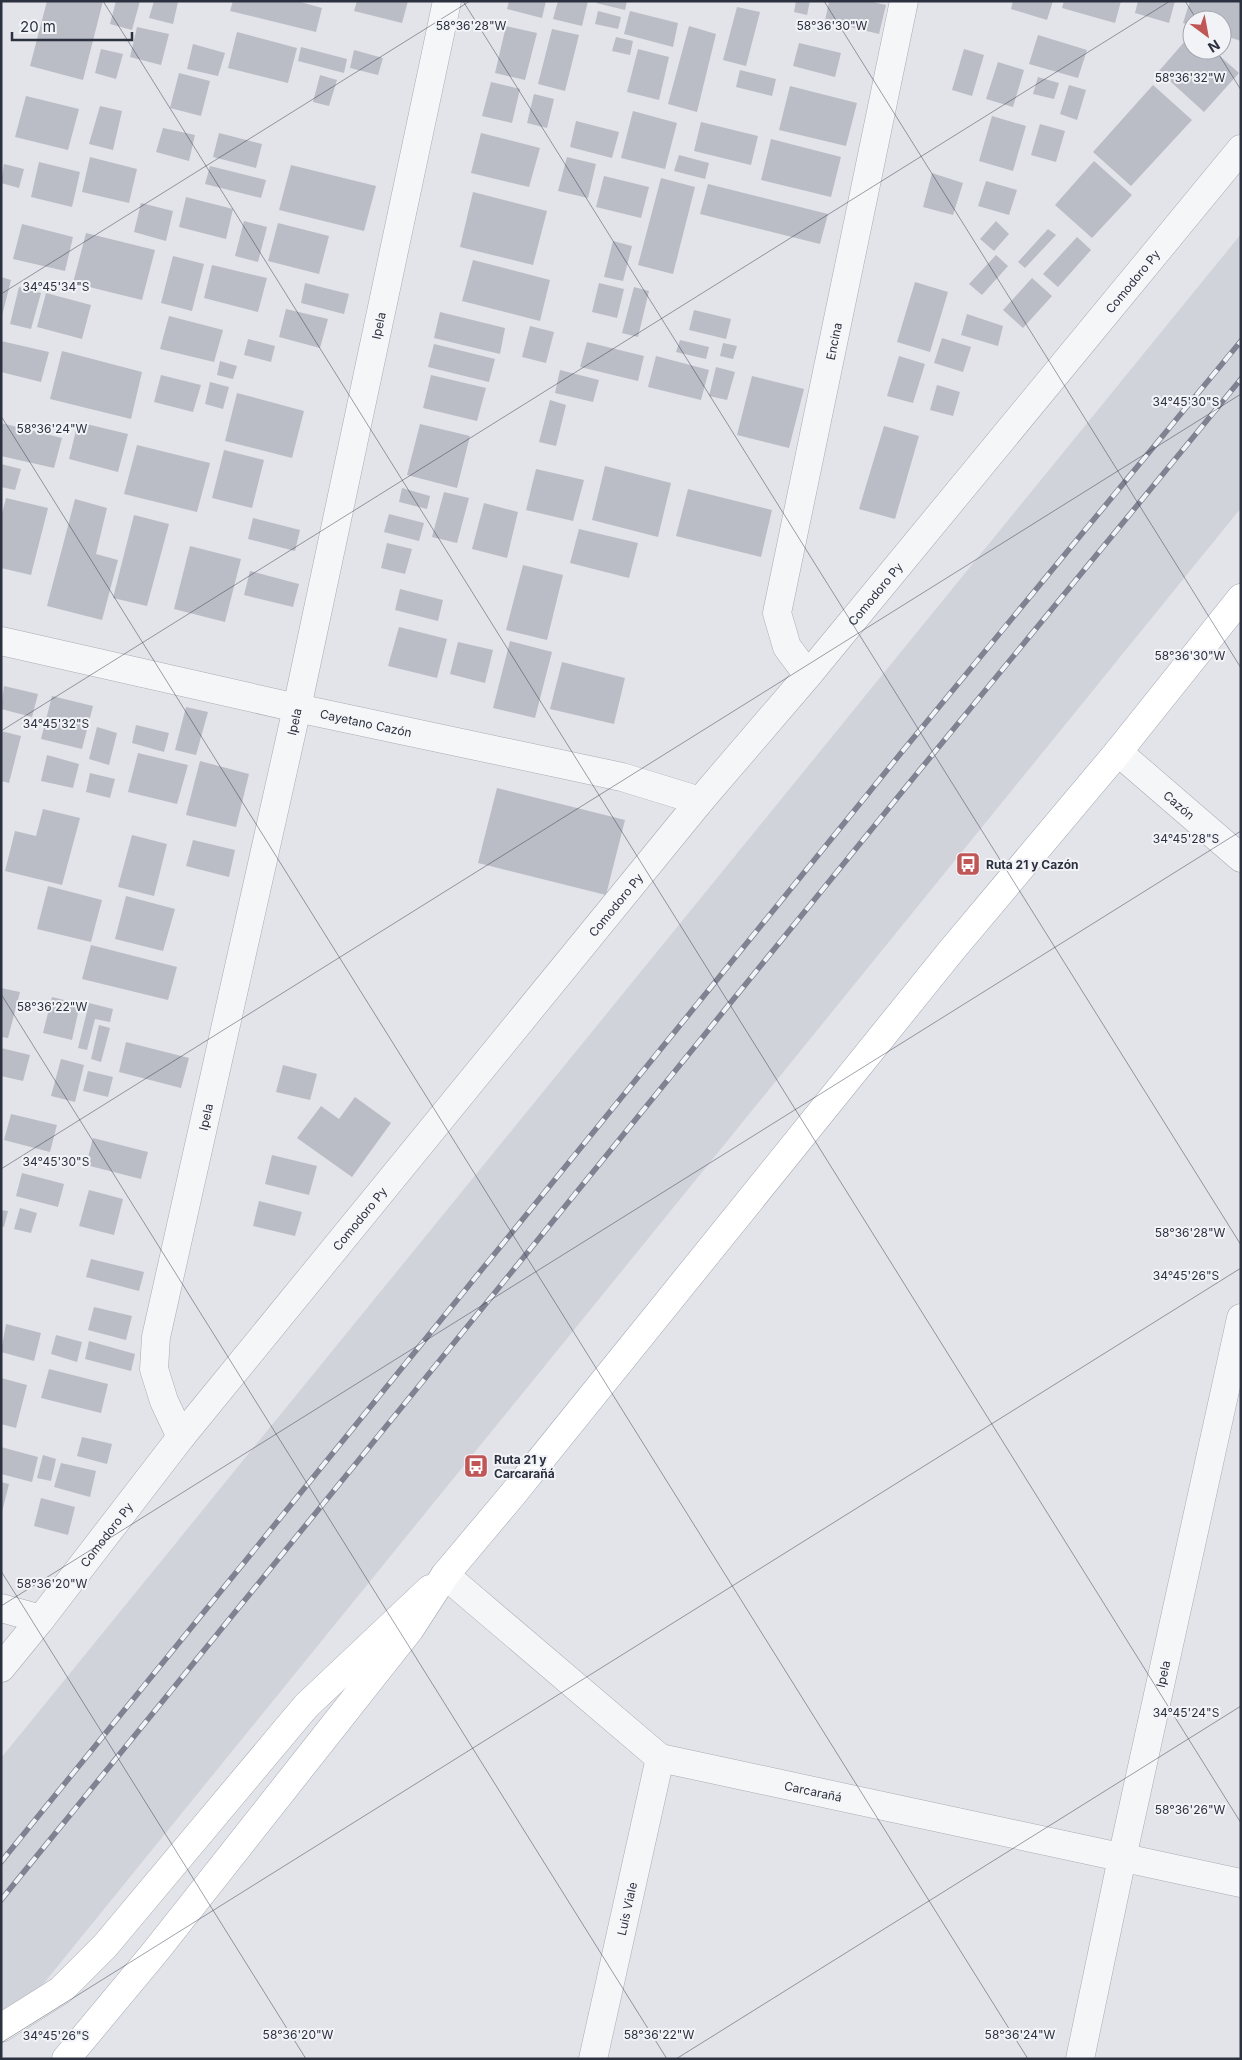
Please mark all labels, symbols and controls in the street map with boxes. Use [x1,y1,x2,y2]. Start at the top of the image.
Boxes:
scale bar [12,10,132,42]
north arrow [1182,10,1232,60]
text: 20 m [20,17,56,36]
text: 58°36'28"W [436,18,506,33]
text: 58°36'30"W [797,18,868,33]
text: N [1205,36,1223,56]
text: 58°36'32"W [1155,70,1225,85]
street label: Comodoro Py [1102,246,1163,316]
text: 34°45'34"S [23,279,90,294]
street label: Ipela [368,311,388,340]
street label: Encina [822,321,845,361]
text: 34°45'30"S [1153,394,1220,409]
text: 58°36'24"W [17,421,88,436]
street label: Comodoro Py [844,559,906,628]
text: 58°36'30"W [1155,648,1226,663]
street label: Cayetano Cazón [319,706,413,740]
street label: Ipela [284,707,304,737]
text: 34°45'32"S [23,716,90,731]
street label: Cazón [1161,787,1198,822]
text: 34°45'28"S [1153,831,1220,846]
bus stop icon: Ruta 21 y Cazón [955,851,981,877]
place label: Ruta 21 y Cazón [986,857,1079,872]
street label: Comodoro Py [585,870,646,939]
text: 58°36'22"W [17,999,87,1014]
street label: Ipela [195,1102,216,1132]
text: 34°45'30"S [23,1154,90,1169]
street label: Comodoro Py [329,1183,390,1253]
text: 58°36'28"W [1155,1225,1225,1240]
text: 34°45'26"S [1153,1268,1220,1283]
place label: Ruta 21 y Carcarañá [494,1452,555,1481]
bus stop icon: Ruta 21 y Carcarañá [463,1453,489,1479]
street label: Comodoro Py [76,1499,136,1570]
text: 58°36'20"W [17,1576,88,1591]
street label: Ipela [1152,1659,1173,1689]
text: 34°45'24"S [1153,1705,1220,1720]
street label: Carcarañá [783,1777,843,1804]
text: 58°36'26"W [1155,1802,1225,1817]
street label: Luis Viale [613,1881,640,1937]
text: 58°36'20"W [263,2027,334,2042]
text: 58°36'22"W [624,2027,694,2042]
text: 58°36'24"W [985,2027,1056,2042]
text: 34°45'26"S [23,2028,90,2043]

